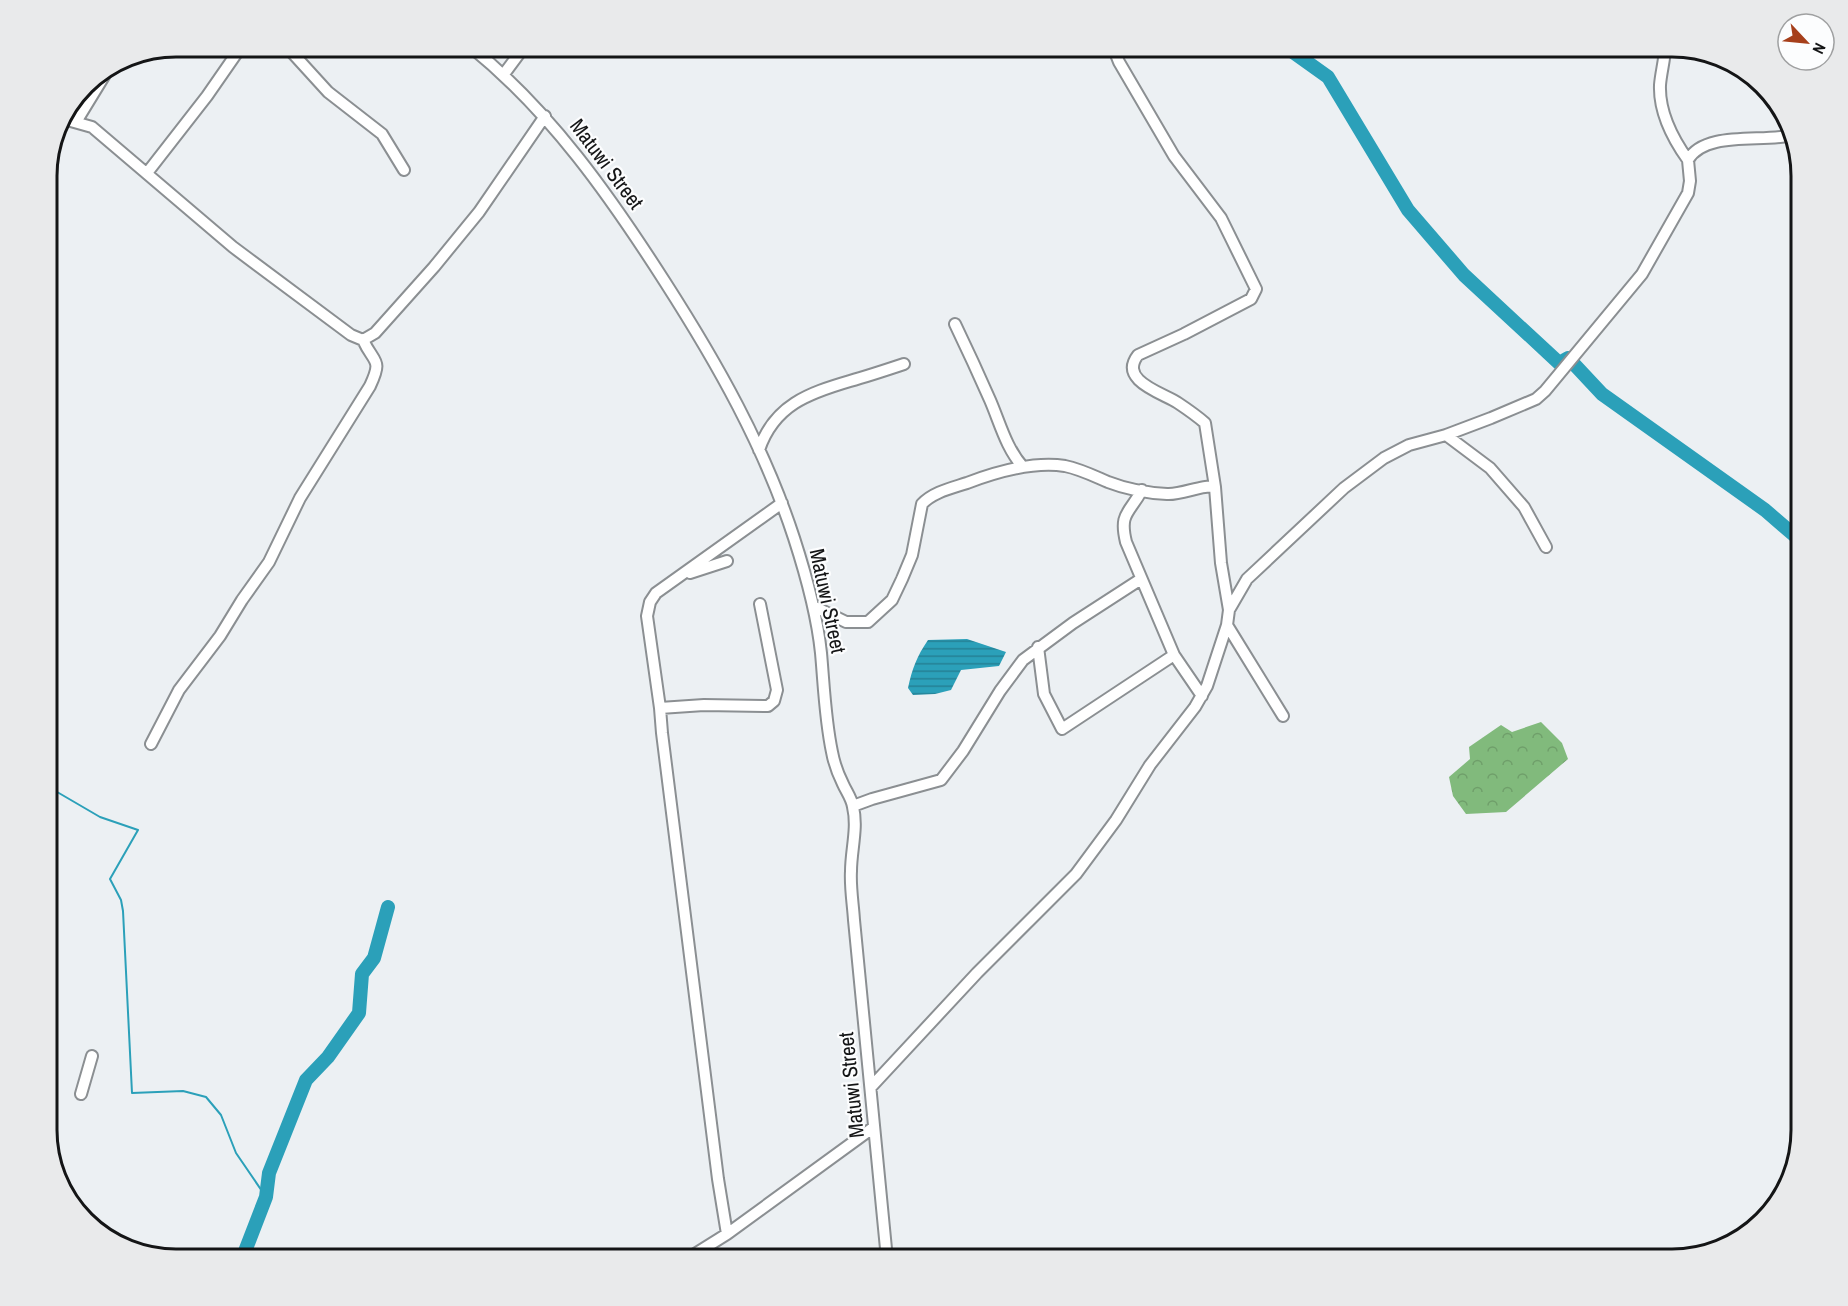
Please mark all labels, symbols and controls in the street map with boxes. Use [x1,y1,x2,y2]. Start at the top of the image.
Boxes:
north arrow [1776,12,1836,72]
text: N [1808,39,1831,58]
street label: Matuwi Street [563,113,651,215]
street label: Matuwi Street [803,546,853,656]
street label: Matuwi Street [831,1030,871,1139]

